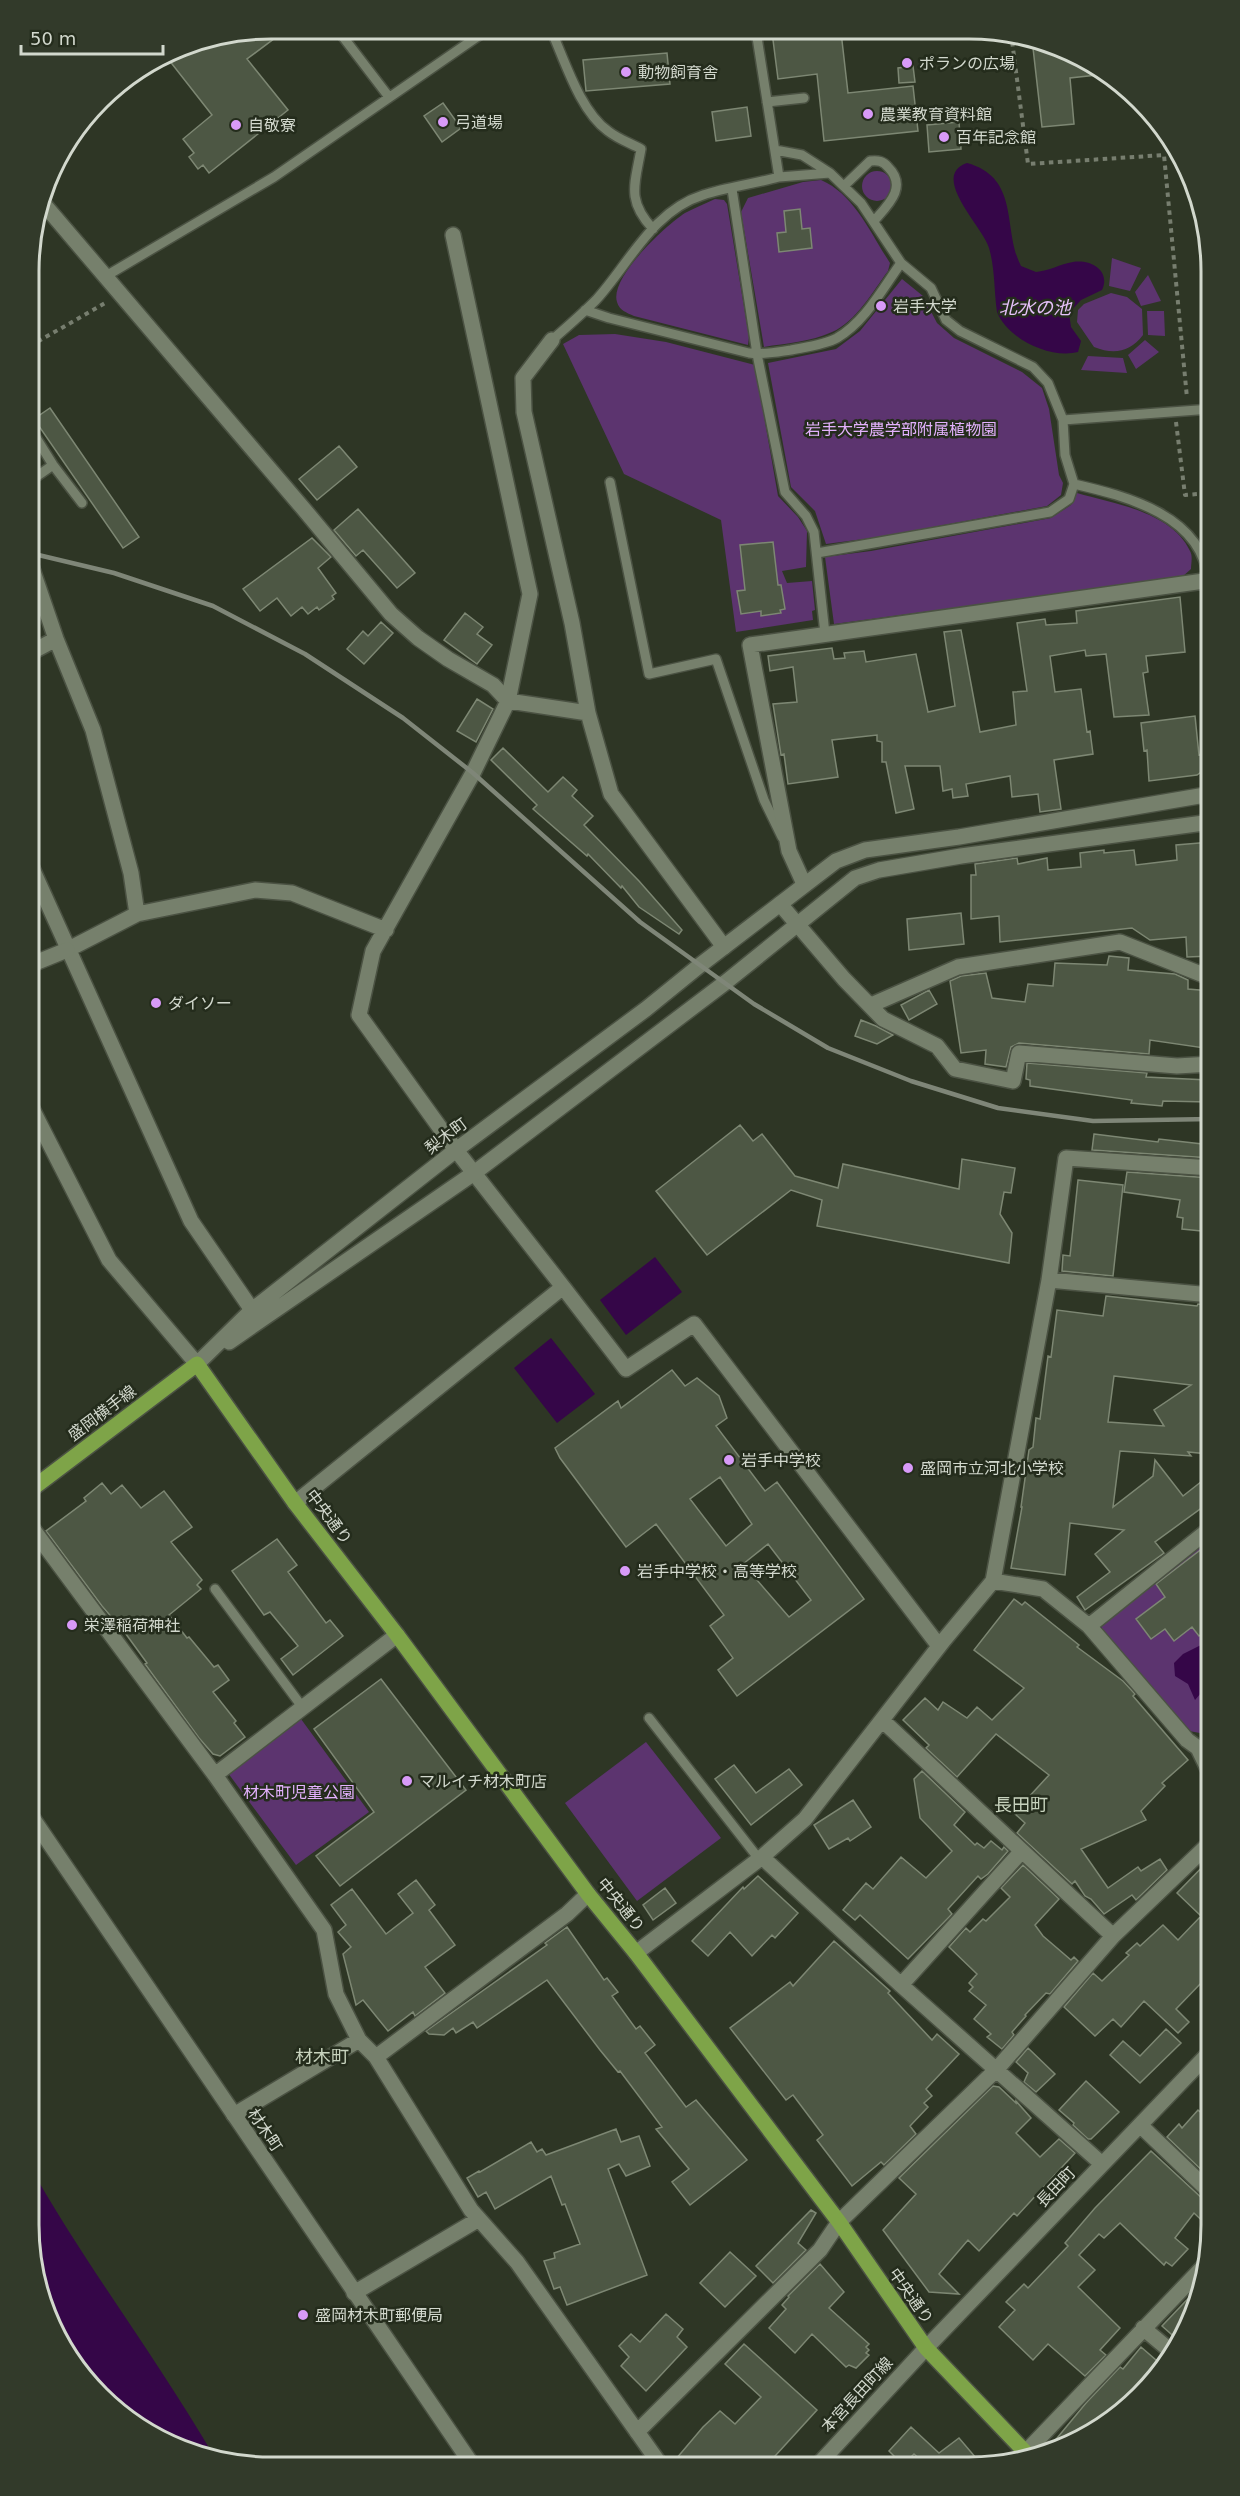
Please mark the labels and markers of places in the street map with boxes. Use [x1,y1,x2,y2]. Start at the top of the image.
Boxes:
place label: ポランの広場 [919,54,1015,73]
marker: ポランの広場 [900,56,914,70]
place label: 動物飼育舎 [638,63,718,82]
marker: 動物飼育舎 [619,65,633,79]
place label: 農業教育資料館 [880,105,992,124]
marker: 農業教育資料館 [861,107,875,121]
place label: 弓道場 [455,113,503,132]
marker: 弓道場 [436,115,450,129]
place label: 自敬寮 [248,116,296,135]
marker: 自敬寮 [229,118,243,132]
place label: 百年記念館 [956,128,1036,147]
marker: 百年記念館 [937,130,951,144]
place label: 岩手大学 [893,297,957,316]
marker: 岩手大学 [874,299,888,313]
place label: ダイソー [168,994,232,1013]
marker: ダイソー [149,996,163,1010]
place label: 岩手中学校 [741,1451,821,1470]
marker: 岩手中学校 [722,1453,736,1467]
place label: 盛岡市立河北小学校 [920,1459,1064,1478]
marker: 盛岡市立河北小学校 [901,1461,915,1475]
place label: 岩手中学校・高等学校 [637,1562,797,1581]
marker: 岩手中学校・高等学校 [618,1564,632,1578]
place label: 栄澤稲荷神社 [84,1616,180,1635]
marker: 栄澤稲荷神社 [65,1618,79,1632]
place label: マルイチ材木町店 [419,1772,547,1791]
marker: マルイチ材木町店 [400,1774,414,1788]
place label: 盛岡材木町郵便局 [315,2306,443,2325]
marker: 盛岡材木町郵便局 [296,2308,310,2322]

